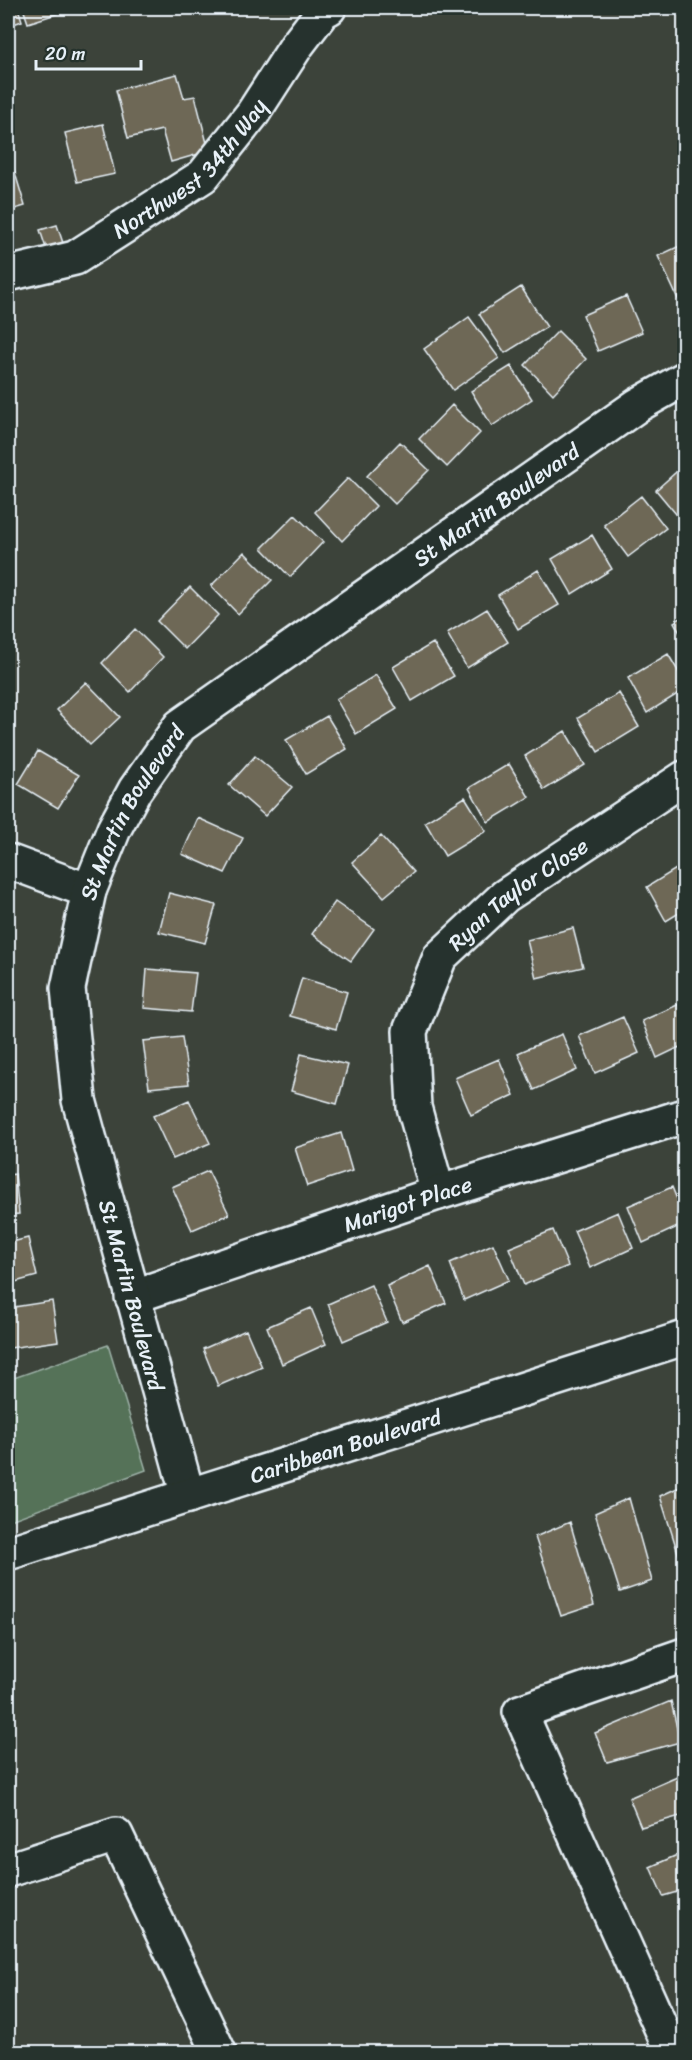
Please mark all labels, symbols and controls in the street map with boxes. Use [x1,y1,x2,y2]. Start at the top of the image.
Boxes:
scale bar [36,33,141,71]
text: 20 m [45,38,85,70]
street label: Northwest 34th Way [104,90,278,249]
street label: St Martin Boulevard [405,432,589,577]
street label: St Martin Boulevard [69,715,196,904]
street label: Ryan Taylor Close [438,827,597,961]
street label: Marigot Place [338,1165,477,1244]
street label: St Martin Boulevard [87,1195,176,1396]
street label: Caribbean Boulevard [245,1397,448,1495]

